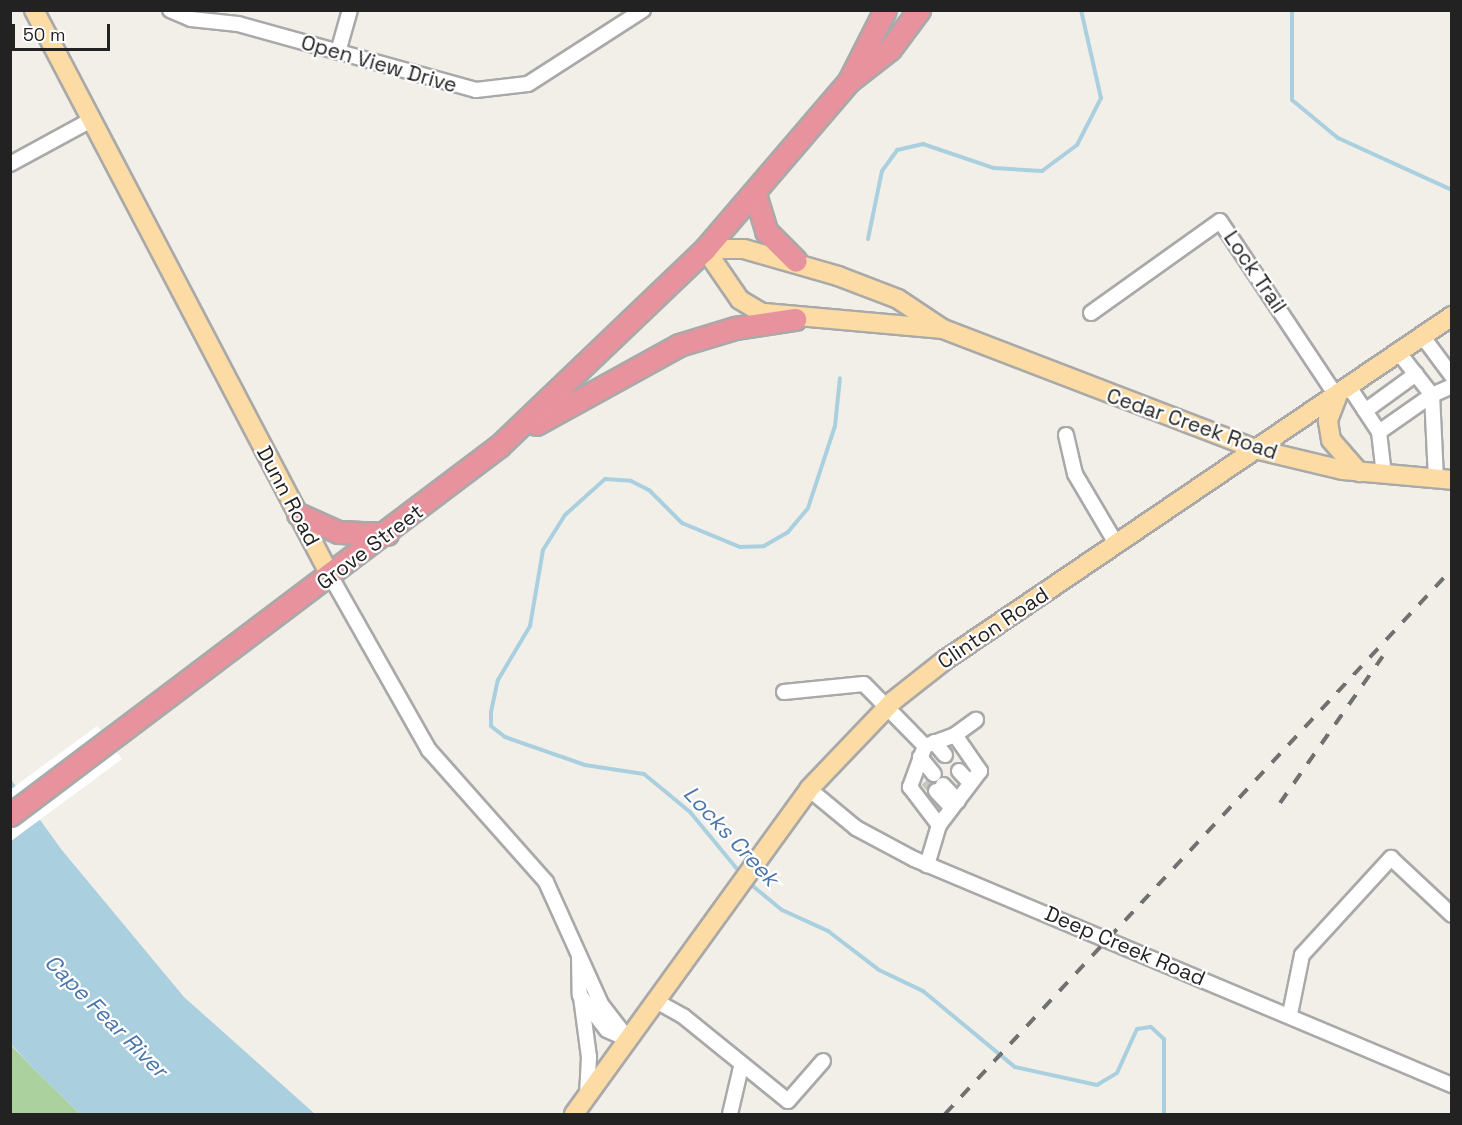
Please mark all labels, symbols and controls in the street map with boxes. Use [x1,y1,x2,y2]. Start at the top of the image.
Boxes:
scale bar [15,12,112,50]
text: 50 m [23,23,65,46]
street label: Open View Drive [298,30,460,98]
street label: Lock Trail [1218,226,1292,318]
street label: Cedar Creek Road [1103,383,1281,465]
street label: Dunn Road [251,442,325,550]
street label: Grove Street [312,499,428,595]
street label: Clinton Road [933,582,1053,674]
water label: Locks Creek [678,780,784,892]
street label: Deep Creek Road [1041,901,1209,991]
water label: Cape Fear River [39,949,173,1083]

